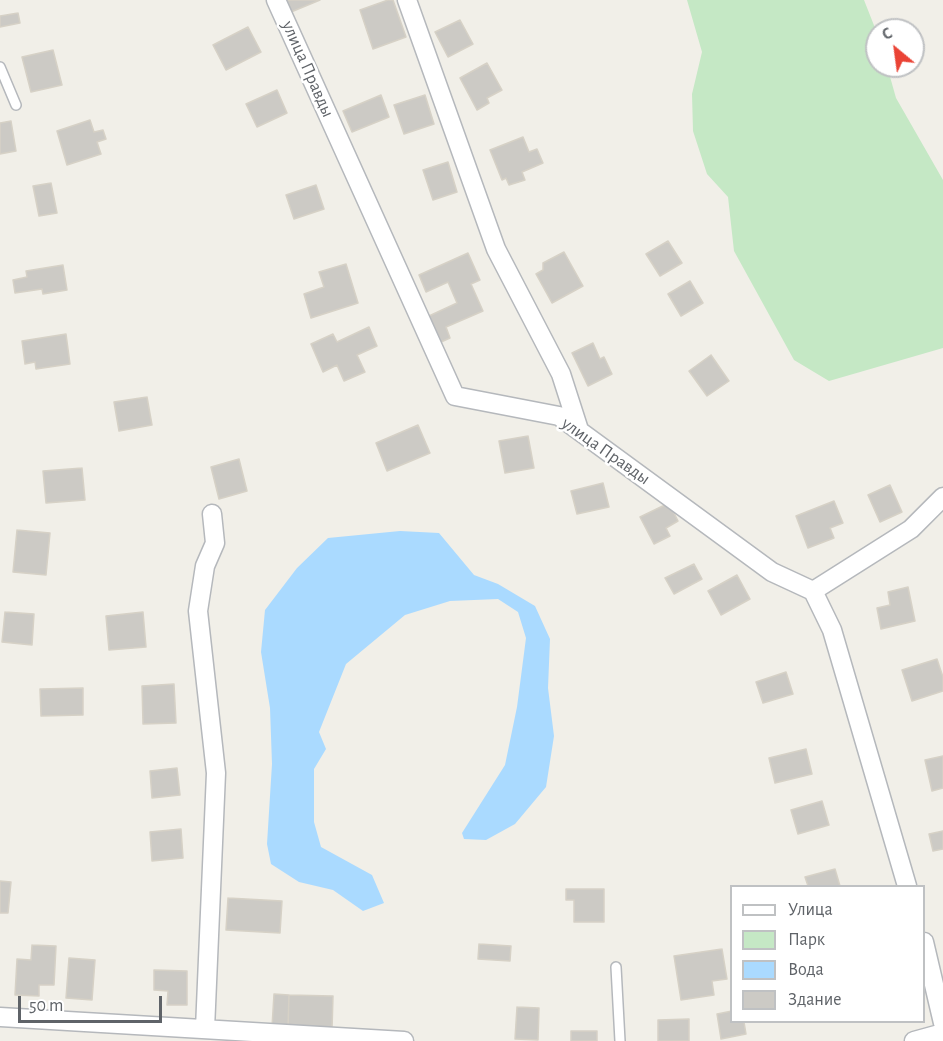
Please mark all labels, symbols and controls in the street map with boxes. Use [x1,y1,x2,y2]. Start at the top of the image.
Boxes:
street label: улица Правды [277,17,339,121]
north arrow [865,18,925,78]
text: С [879,25,895,43]
street label: улица Правды [557,413,655,489]
legend [730,885,925,1023]
text: Улица [788,901,833,919]
text: Парк [788,931,825,949]
text: Вода [788,961,824,979]
scale bar [21,984,165,1022]
text: Здание [788,991,842,1009]
text: 50 m [29,997,63,1015]

